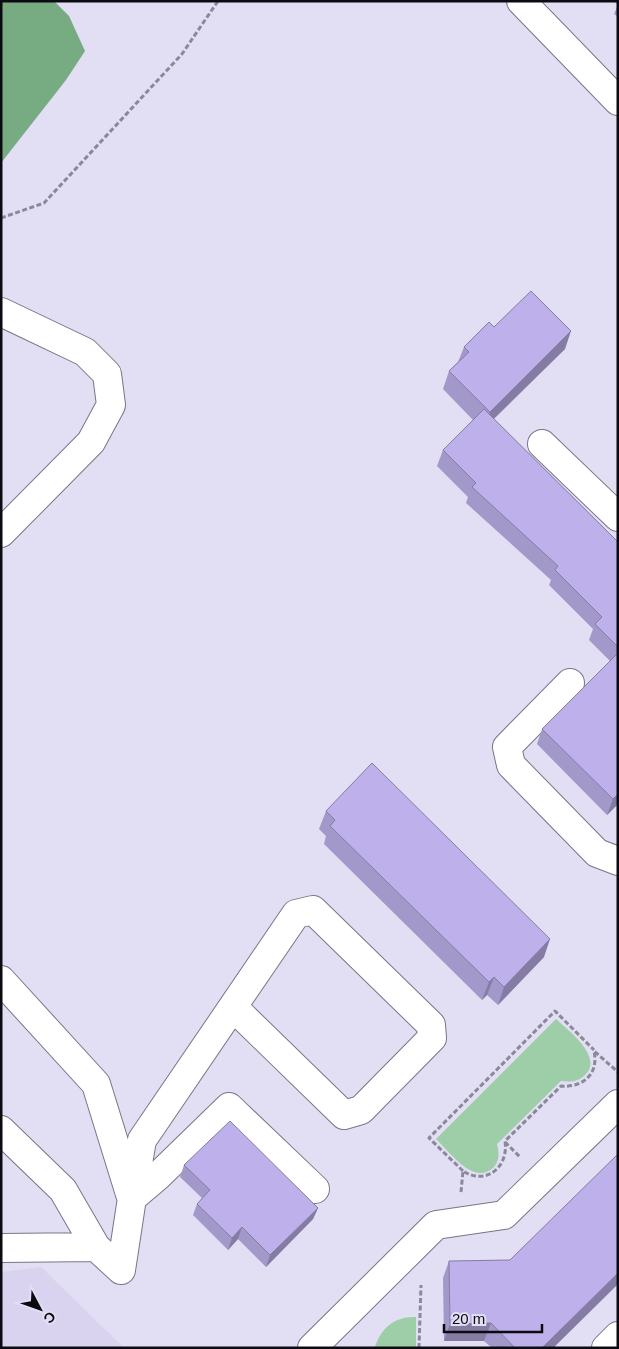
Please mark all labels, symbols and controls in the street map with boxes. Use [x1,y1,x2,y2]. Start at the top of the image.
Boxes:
north arrow [15,1284,65,1334]
scale bar [444,1302,542,1334]
text: С [40,1308,59,1327]
text: 20 m [452,1310,485,1327]

